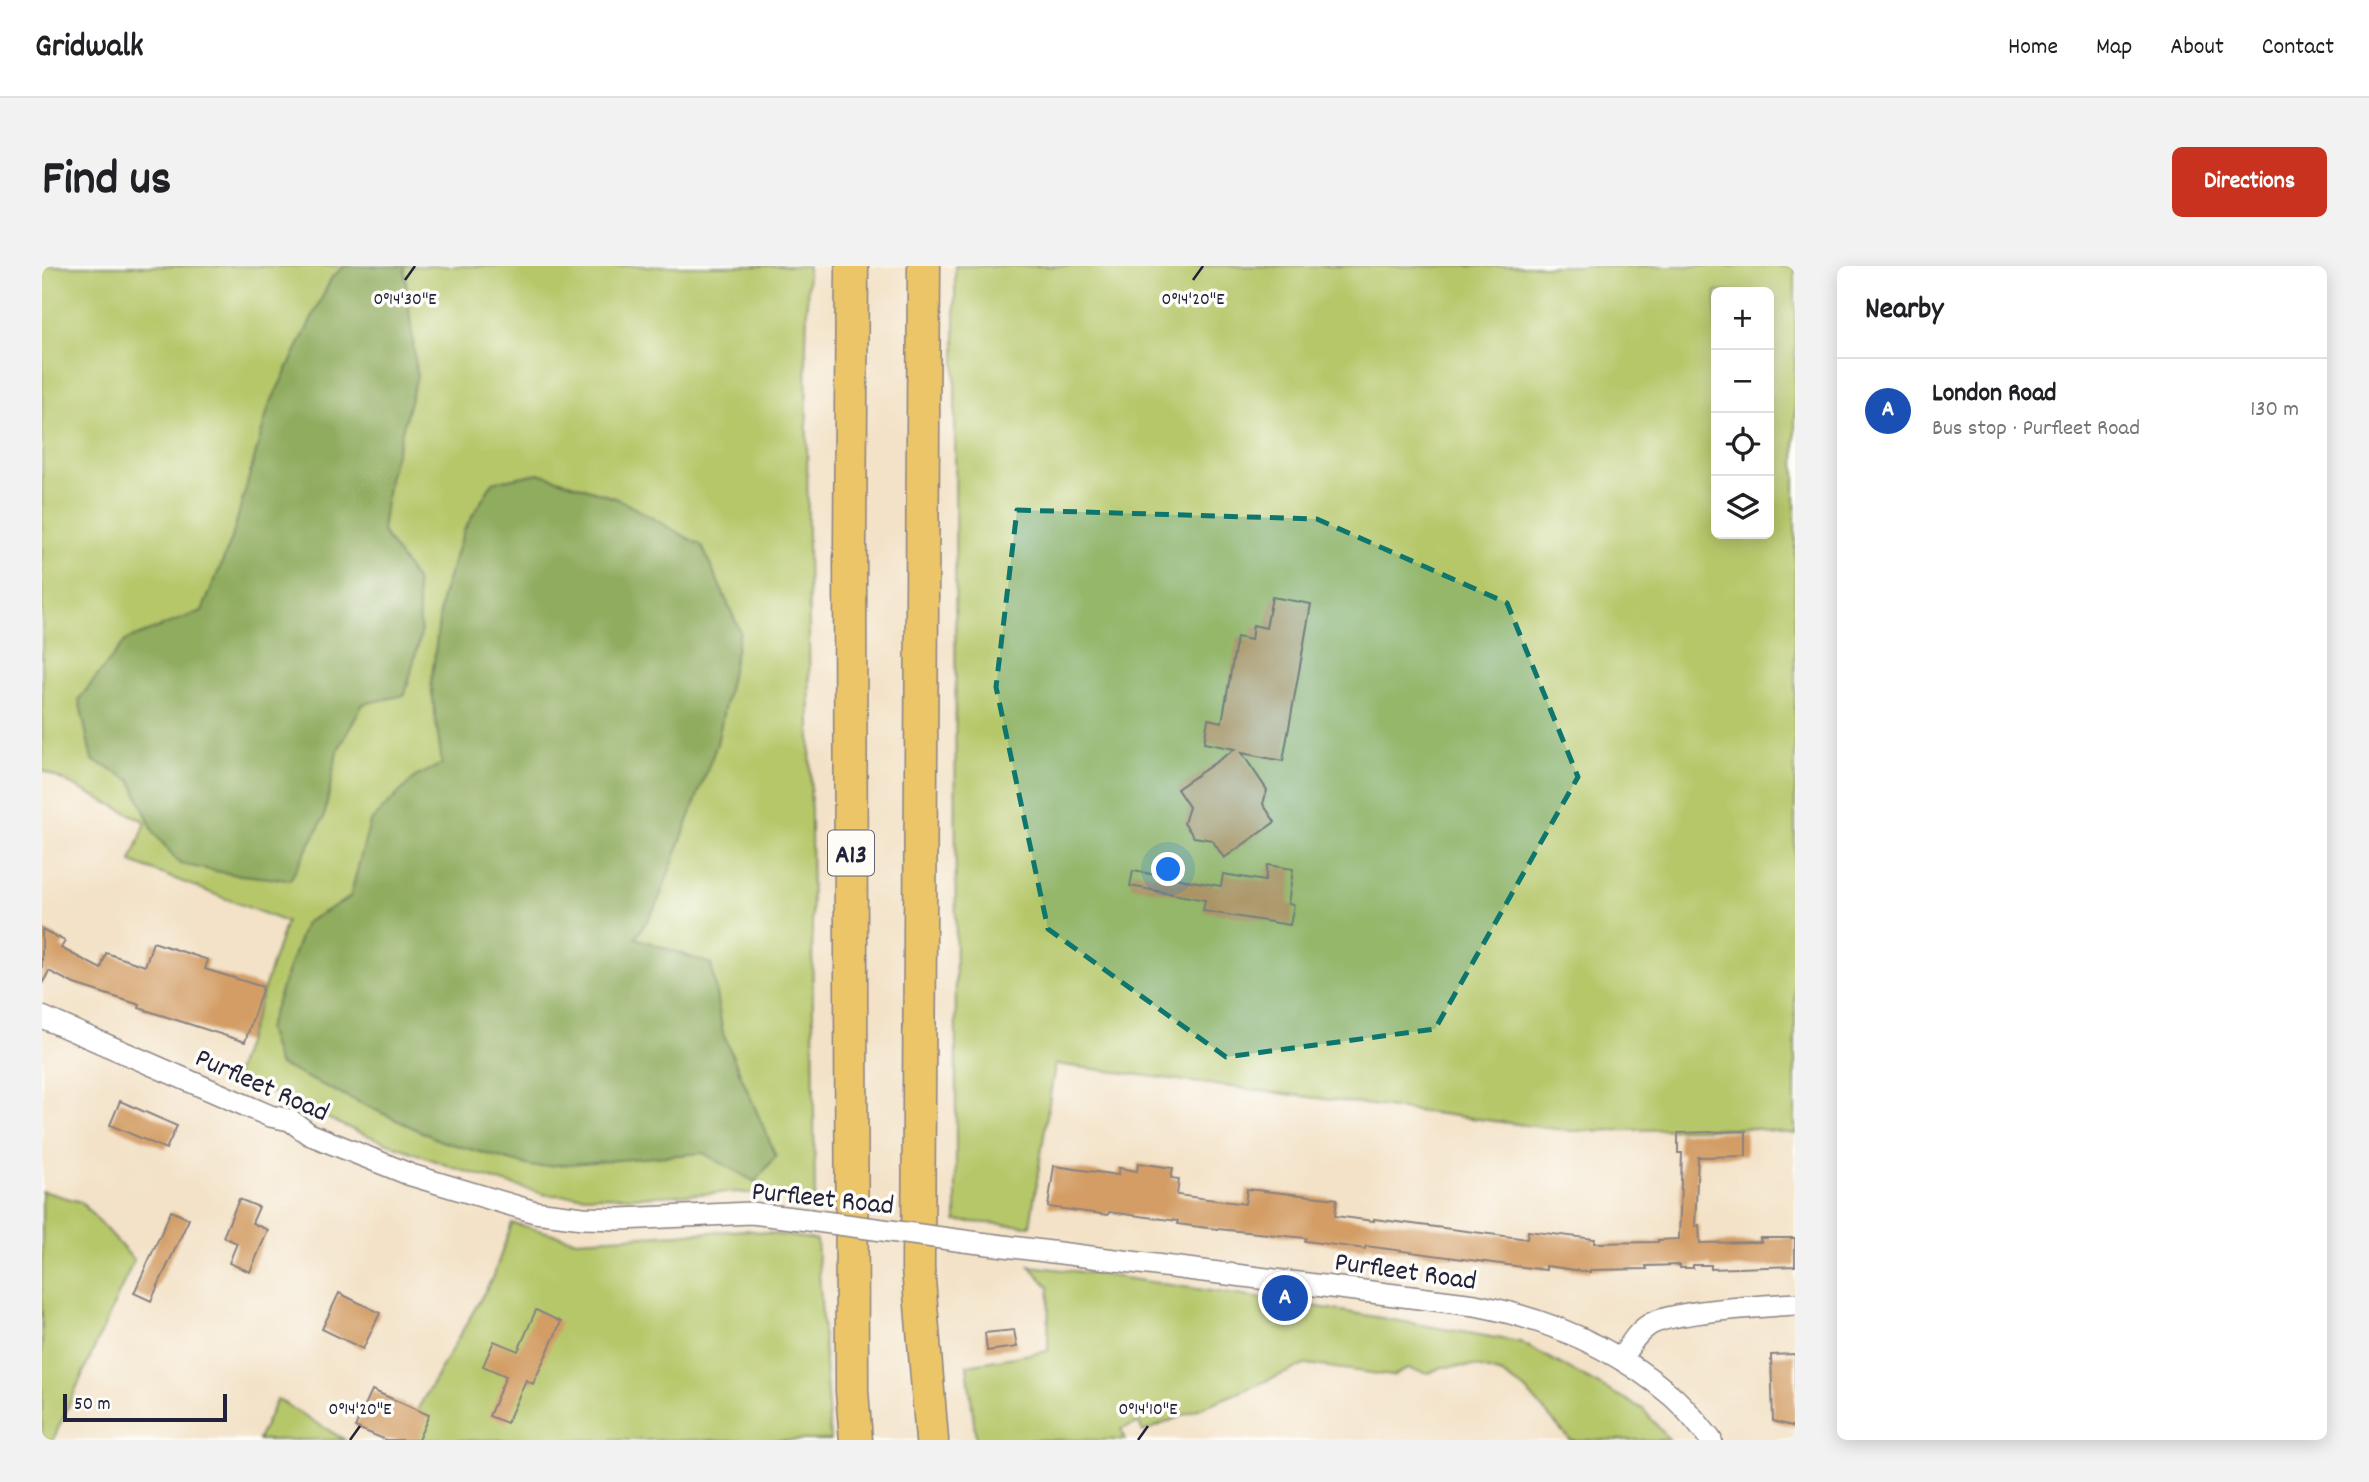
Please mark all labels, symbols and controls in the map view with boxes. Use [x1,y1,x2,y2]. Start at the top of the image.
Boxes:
text: Gridwalk [35,25,144,72]
text: Home [2008,31,2058,65]
text: Map [2096,31,2132,65]
text: About [2170,31,2224,65]
text: Contact [2262,31,2334,65]
text: Find us [42,147,171,217]
button: Directions [2172,147,2327,217]
map controls [1711,287,1774,539]
button: + [1711,287,1774,350]
text: 0°14'30"E [374,288,436,313]
text: 0°14'20"E [1162,288,1224,313]
text: Nearby [1865,290,1943,333]
button: − [1711,350,1774,413]
text: London Road [1932,376,2057,413]
text: A [1882,394,1894,427]
text: 130 m [2250,394,2299,427]
button: locate [1711,413,1774,476]
text: Bus stop · Purfleet Road [1932,413,2140,446]
button: layers [1711,476,1774,539]
road number: A13 [828,831,874,876]
your location [1151,852,1185,886]
street label: Purfleet Road [188,1040,334,1135]
street label: Purfleet Road [749,1174,896,1228]
street label: Purfleet Road [1332,1244,1479,1304]
pin: A [1262,1272,1308,1324]
scale bar [63,1391,228,1423]
text: 50 m [74,1392,111,1419]
text: 0°14'20"E [329,1398,391,1423]
text: 0°14'10"E [1119,1398,1177,1423]

